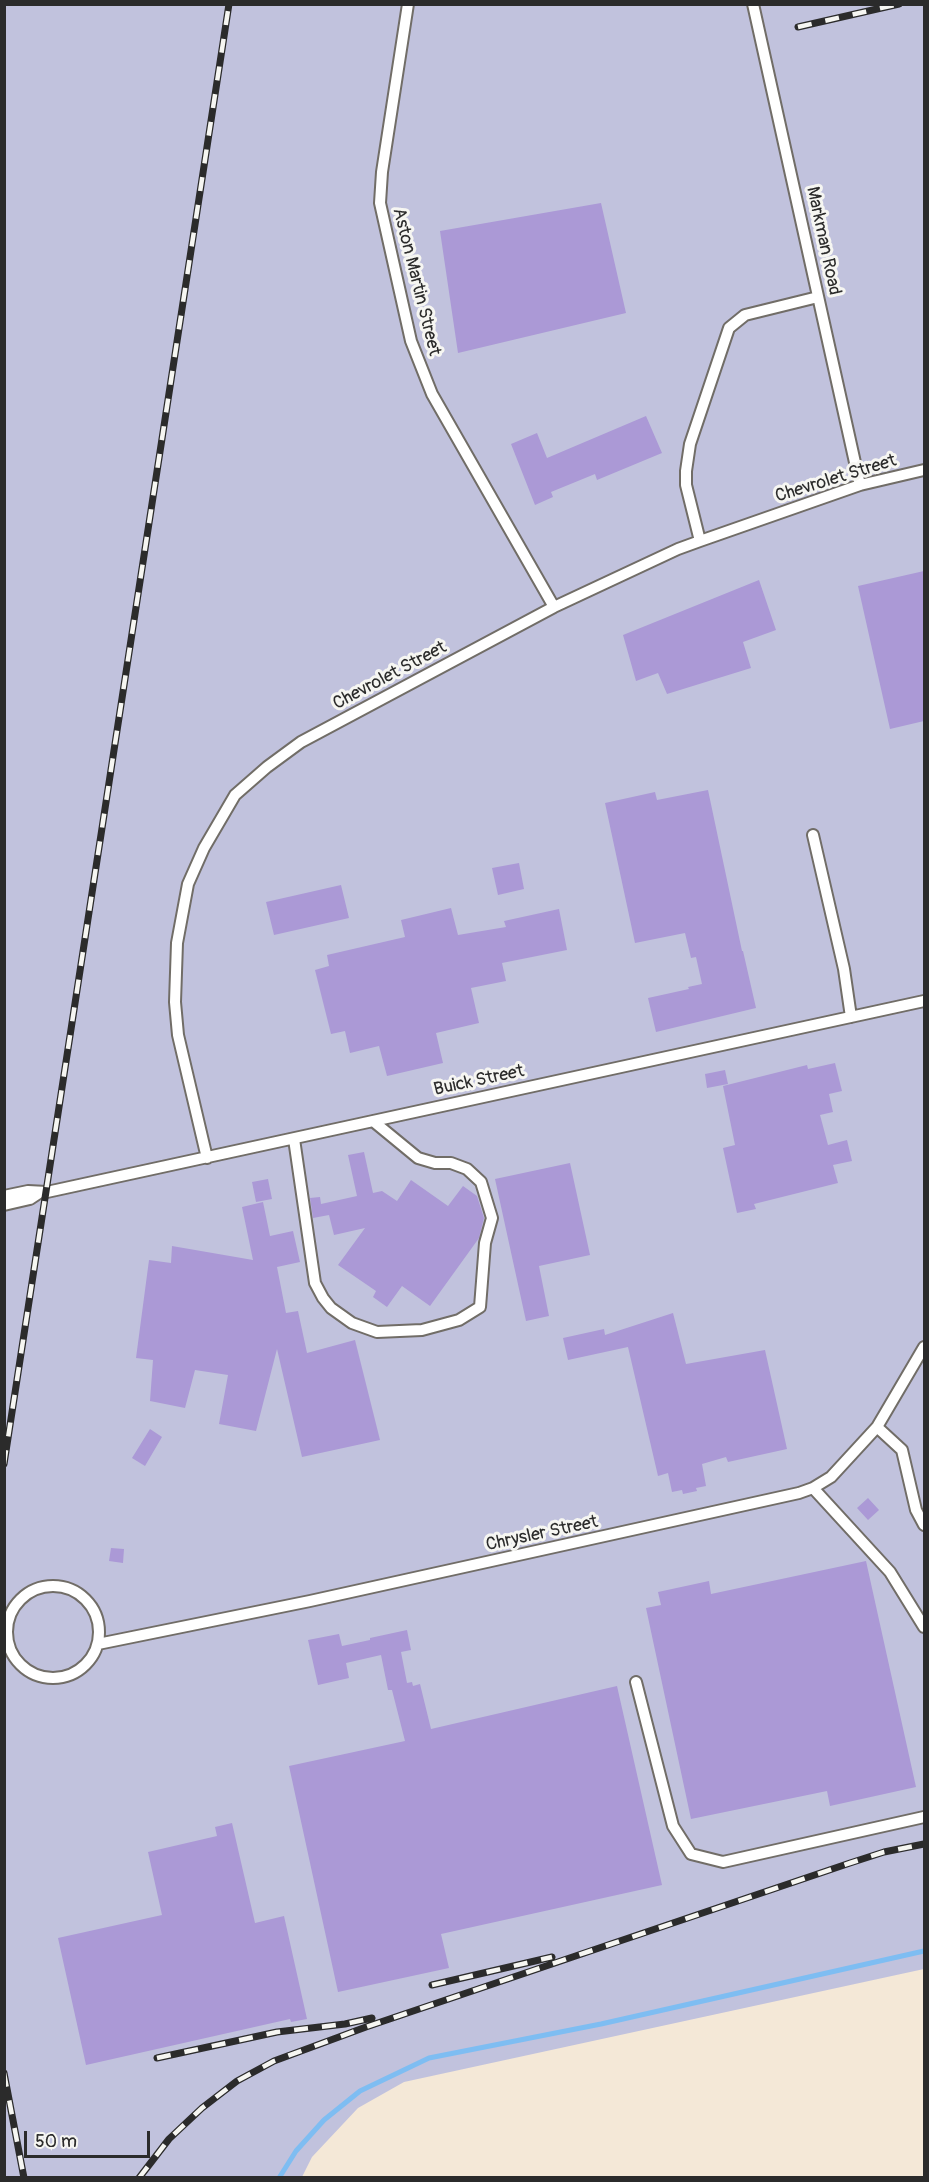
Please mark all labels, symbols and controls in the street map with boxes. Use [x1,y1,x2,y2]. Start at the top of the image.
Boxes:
street label: Markman Road [801,185,845,297]
street label: Aston Martin Street [387,206,445,358]
street label: Chevrolet Street [773,450,899,508]
street label: Chevrolet Street [330,637,450,715]
street label: Buick Street [432,1061,526,1101]
street label: Chrysler Street [484,1512,600,1556]
scale bar [27,2119,153,2157]
text: 50 m [35,2130,77,2153]

